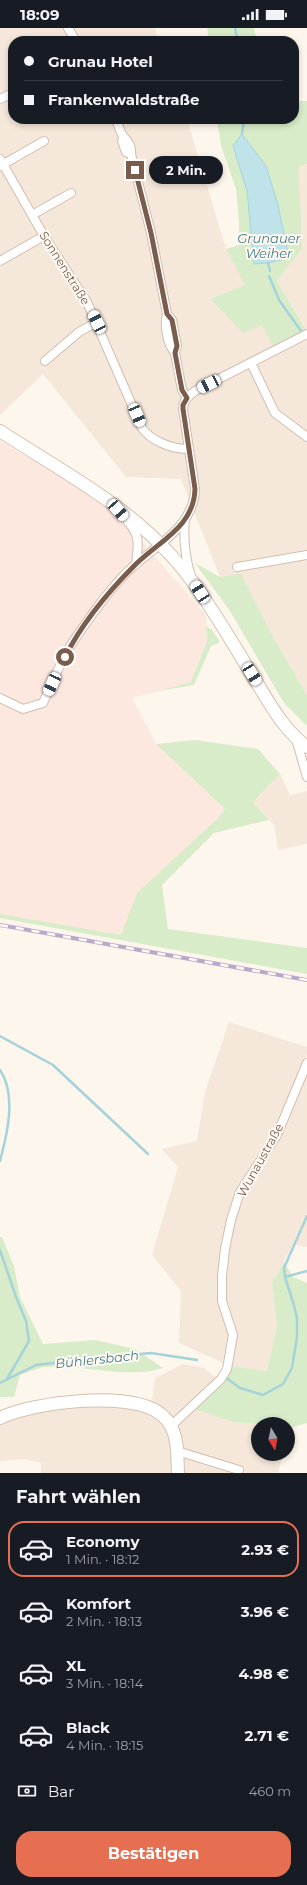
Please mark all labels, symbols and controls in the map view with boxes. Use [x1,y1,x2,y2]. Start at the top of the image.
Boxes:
text: 18:09 [20,5,59,24]
text: Grunau Hotel [48,52,153,71]
text: Frankenwaldstraße [48,90,199,109]
callout: 2 Min. [149,156,223,184]
route end [126,161,144,179]
text: 2 Min. [166,162,206,178]
street label: Sonnenstraße [36,228,94,308]
water label: Grunauer Weiher [237,230,301,261]
car [86,309,108,335]
car [196,373,222,395]
car [127,402,147,428]
car [106,497,130,523]
car [188,579,212,605]
route start [56,648,74,666]
car [241,661,263,687]
car [41,671,63,697]
street label: Wunaustraße [234,1121,286,1199]
water label: Bühlersbach [54,1347,140,1371]
north arrow [251,1417,295,1461]
map controls [251,1417,295,1461]
text: Fahrt wählen [16,1486,141,1508]
icon: car [18,1531,54,1567]
text: Economy [66,1532,139,1551]
text: 2.93 € [241,1540,289,1559]
text: 1 Min. · 18:12 [66,1551,139,1567]
icon: car [18,1593,54,1629]
text: Komfort [66,1594,131,1613]
text: 3.96 € [241,1602,289,1621]
text: 2 Min. · 18:13 [66,1613,142,1629]
icon: car [18,1655,54,1691]
text: XL [66,1656,85,1675]
text: 4.98 € [239,1664,289,1683]
text: 3 Min. · 18:14 [66,1675,143,1691]
icon: car [18,1717,54,1753]
text: Black [66,1718,110,1737]
text: 2.71 € [245,1726,289,1745]
text: 4 Min. · 18:15 [66,1737,143,1753]
icon: cash [16,1780,38,1802]
text: Bar [48,1782,74,1801]
text: 460 m [249,1783,291,1799]
button: Bestätigen [16,1831,291,1877]

